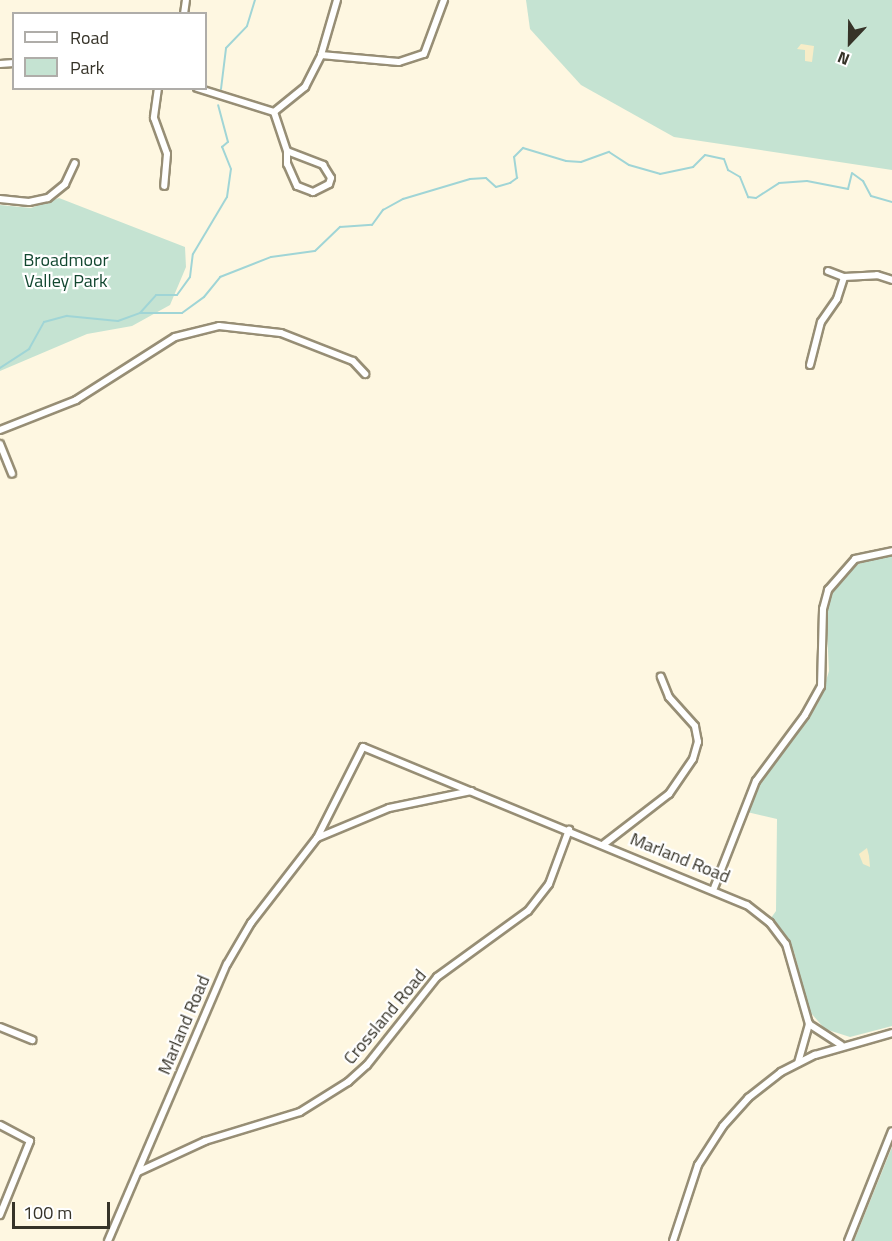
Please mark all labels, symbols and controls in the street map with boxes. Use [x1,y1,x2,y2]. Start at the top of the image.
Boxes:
legend [12,12,207,90]
north arrow [820,12,880,72]
text: Road [70,24,109,51]
text: N [834,45,853,72]
text: Park [70,54,104,81]
park label: Broadmoor Valley Park [23,250,109,292]
street label: Marland Road [627,828,733,888]
street label: Crossland Road [339,965,431,1069]
street label: Marland Road [153,972,215,1078]
scale bar [15,1190,112,1228]
text: 100 m [23,1199,72,1226]

